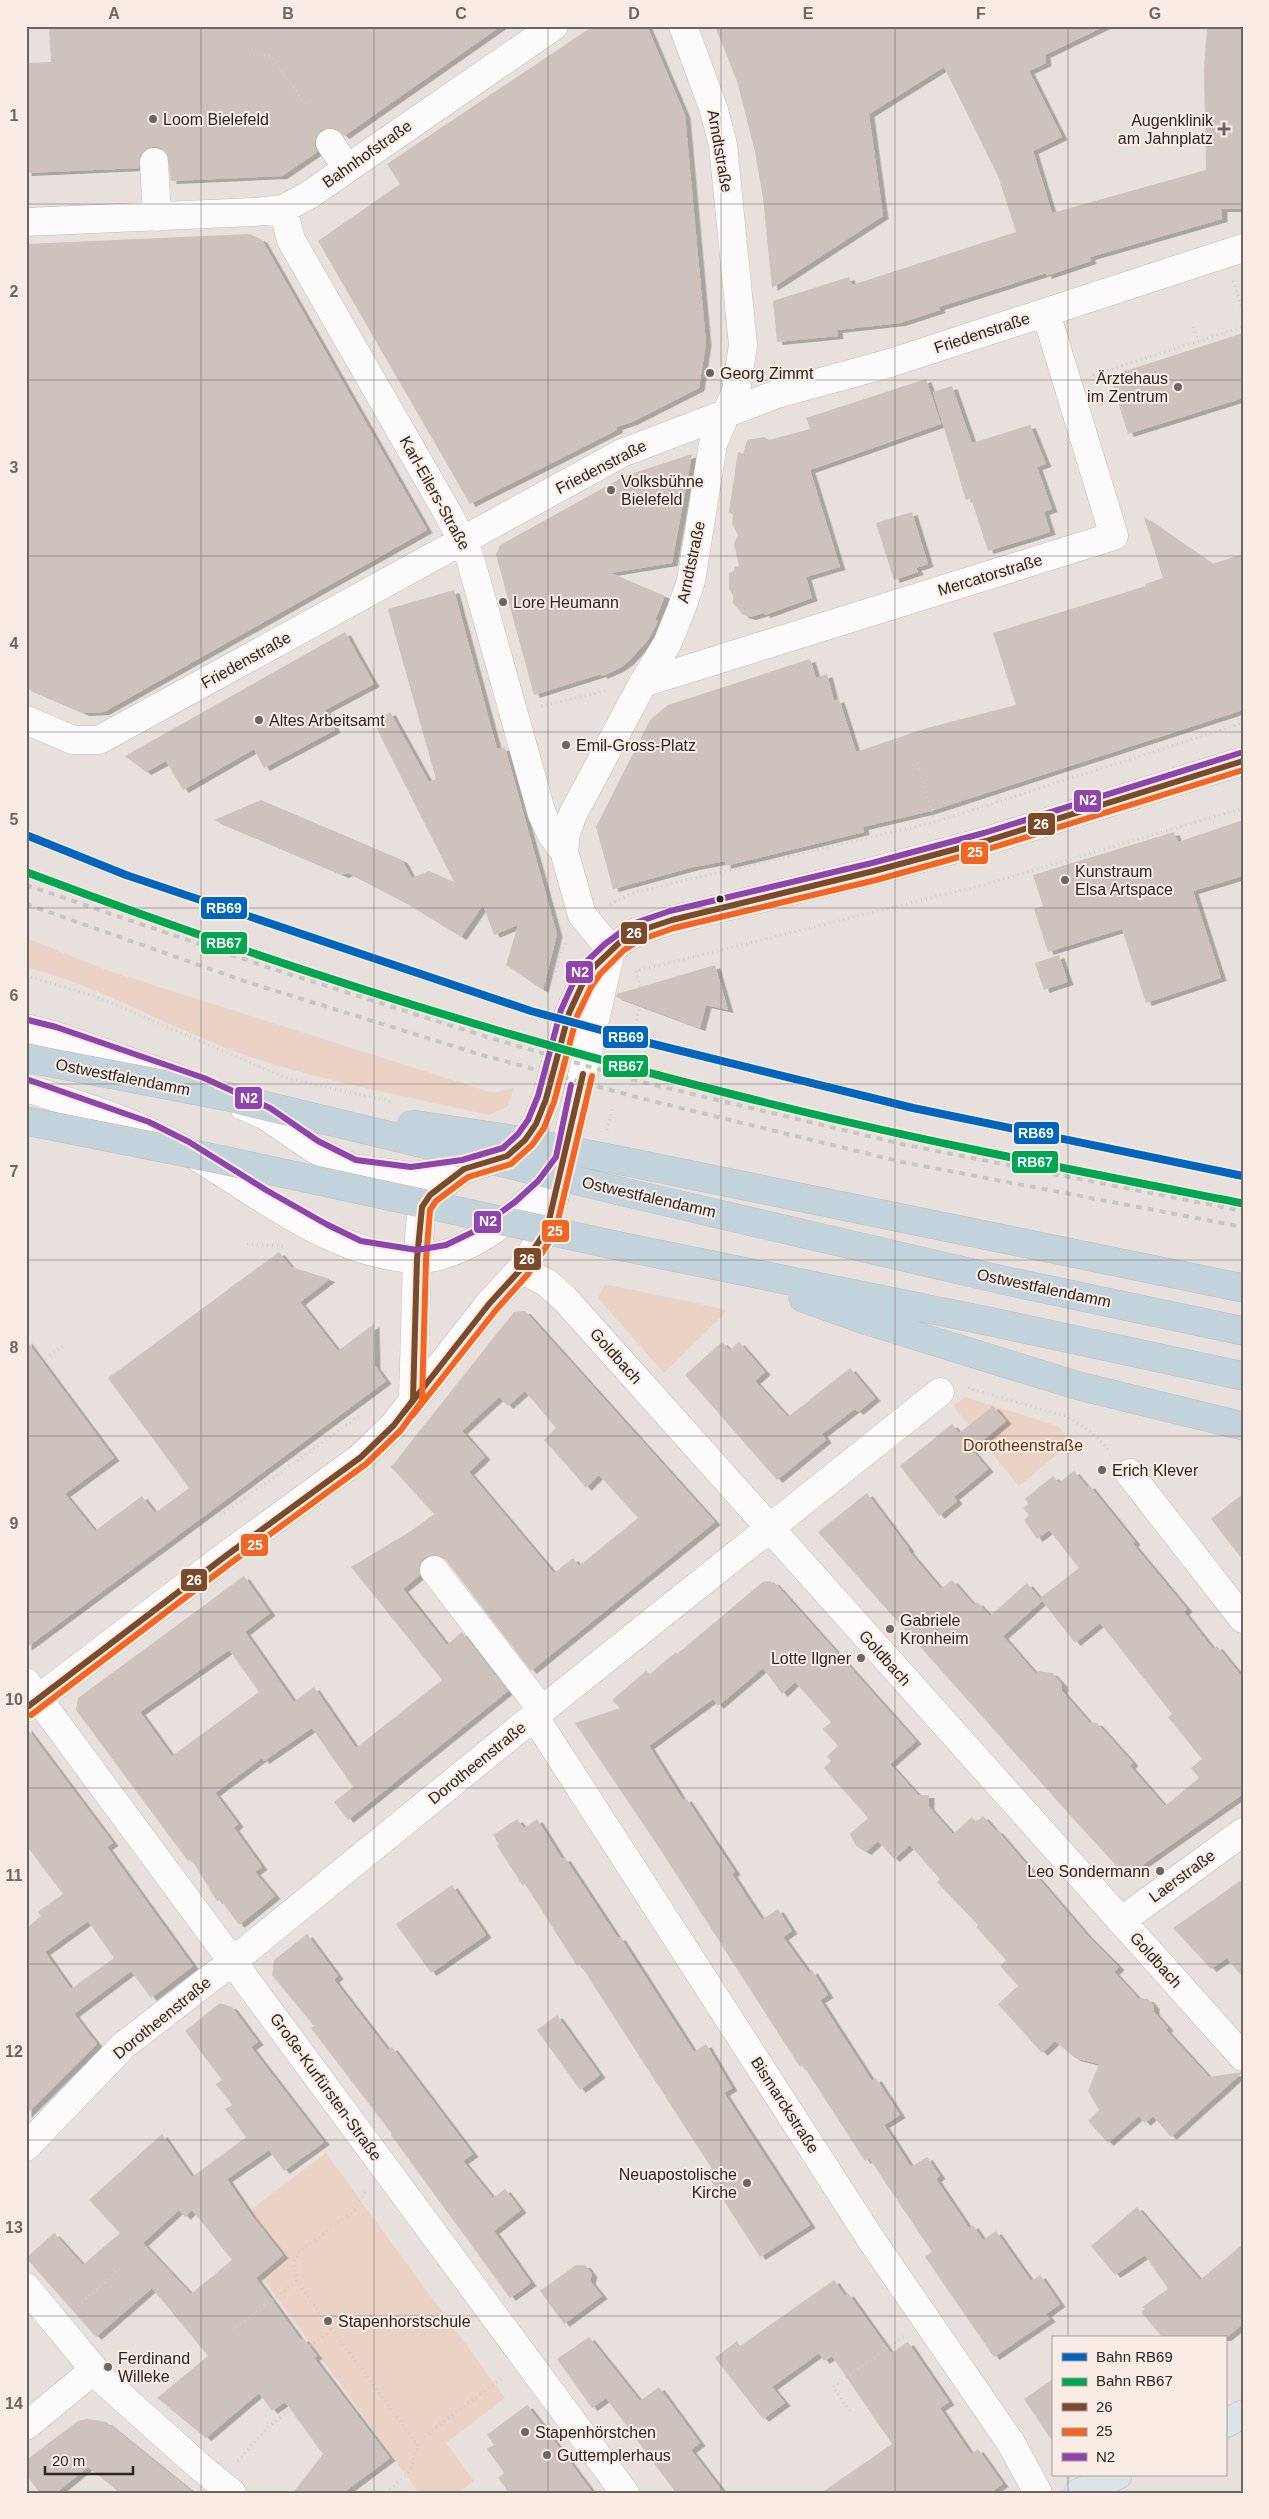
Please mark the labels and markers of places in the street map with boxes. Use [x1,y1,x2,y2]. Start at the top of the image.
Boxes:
place label: Loom Bielefeld [163,111,269,128]
place label: Augenklinik am Jahnplatz [1118,112,1214,147]
marker: Loom Bielefeld [147,113,159,125]
marker: Augenklinik am Jahnplatz [1217,122,1231,136]
place label: Georg Zimmt [720,365,814,382]
marker: Georg Zimmt [704,367,716,379]
place label: Ärztehaus im Zentrum [1087,370,1168,405]
marker: Ärztehaus im Zentrum [1172,381,1184,393]
place label: Volksbühne Bielefeld [621,473,704,508]
marker: Volksbühne Bielefeld [605,484,617,496]
place label: Lore Heumann [513,594,619,611]
marker: Lore Heumann [497,596,509,608]
place label: Altes Arbeitsamt [269,712,385,729]
marker: Altes Arbeitsamt [253,714,265,726]
place label: Emil-Gross-Platz [576,737,696,754]
marker: Emil-Gross-Platz [560,739,572,751]
place label: Kunstraum Elsa Artspace [1075,863,1173,898]
marker: Kunstraum Elsa Artspace [1059,874,1071,886]
unlabelled marker [715,894,725,904]
place label: Erich Klever [1112,1462,1199,1479]
marker: Erich Klever [1096,1464,1108,1476]
place label: Gabriele Kronheim [900,1612,968,1647]
marker: Gabriele Kronheim [884,1623,896,1635]
place label: Lotte Ilgner [771,1650,852,1667]
marker: Lotte Ilgner [855,1652,867,1664]
place label: Leo Sondermann [1027,1863,1150,1880]
marker: Leo Sondermann [1154,1865,1166,1877]
place label: Neuapostolische Kirche [619,2166,737,2201]
marker: Neuapostolische Kirche [741,2177,753,2189]
place label: Stapenhorstschule [338,2313,471,2330]
marker: Stapenhorstschule [322,2315,334,2327]
place label: Ferdinand Willeke [118,2350,190,2385]
marker: Ferdinand Willeke [102,2361,114,2373]
place label: Stapenhörstchen [535,2424,656,2441]
marker: Stapenhörstchen [519,2426,531,2438]
place label: Guttemplerhaus [557,2447,671,2464]
marker: Guttemplerhaus [541,2449,553,2461]

